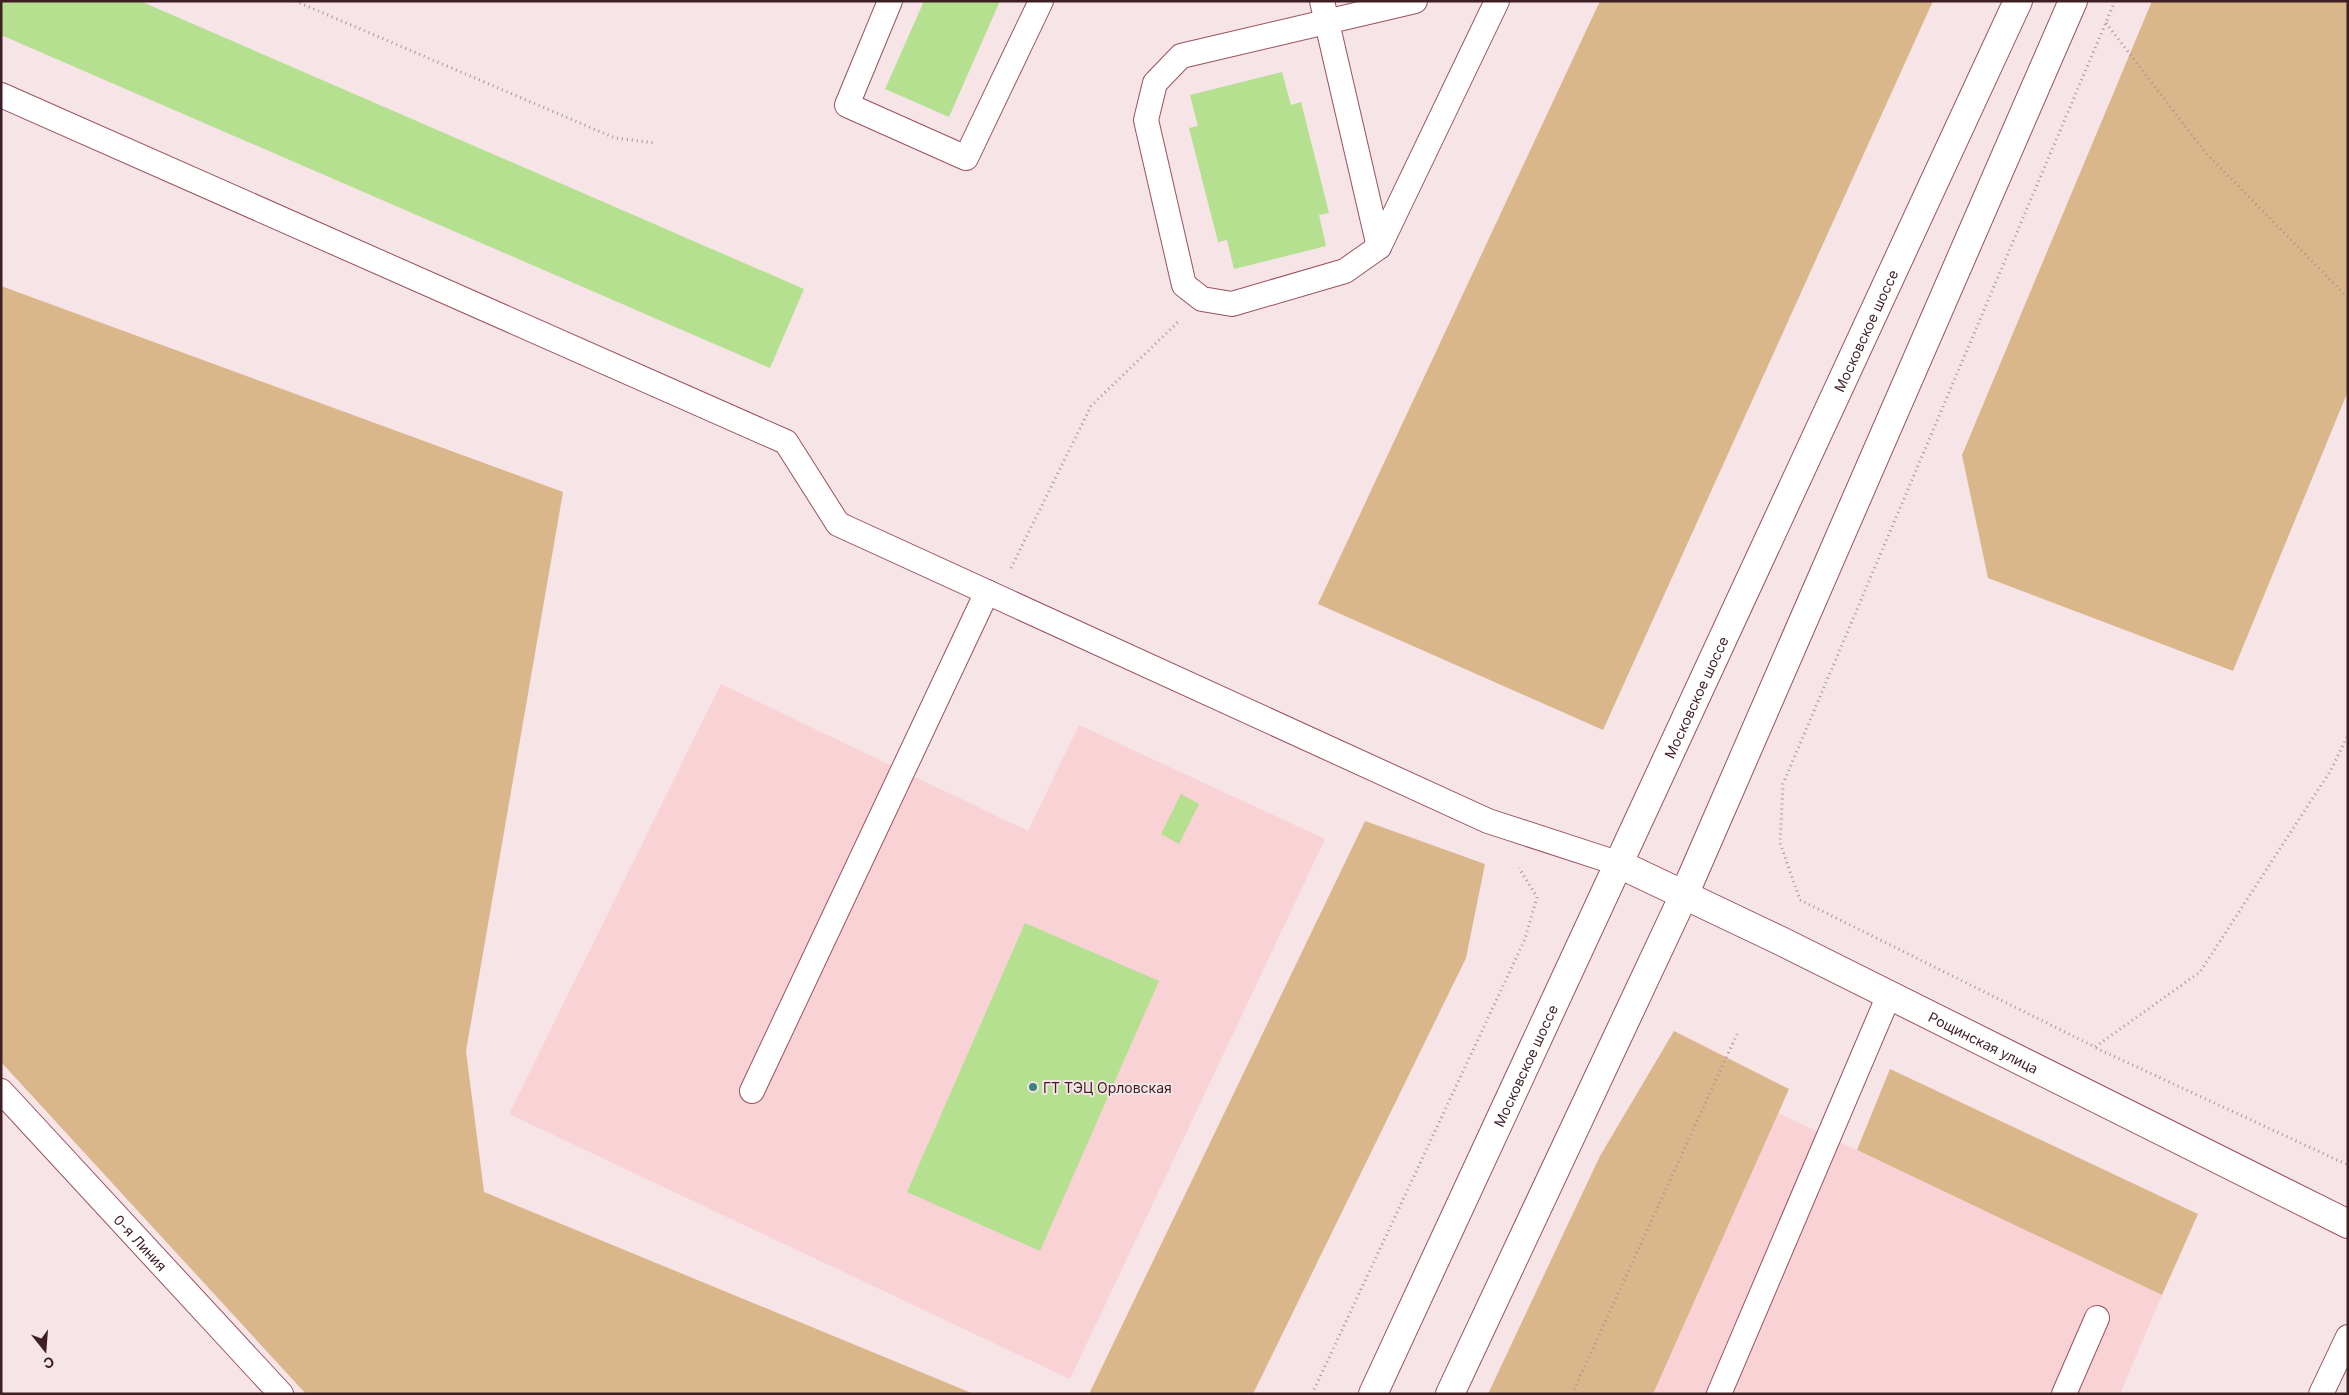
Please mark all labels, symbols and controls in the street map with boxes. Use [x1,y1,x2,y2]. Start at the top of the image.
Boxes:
street label: Московское шоссе [1830,267,1901,394]
street label: Московское шоссе [1660,633,1731,761]
street label: Московское шоссе [1490,1002,1561,1129]
street label: Рощинская улица [1926,1008,2041,1077]
place label: ГТ ТЭЦ Орловская [1043,1079,1172,1096]
marker: ГТ ТЭЦ Орловская [1027,1081,1039,1093]
street label: 0-я Линия [111,1211,171,1274]
north arrow [20,1325,70,1375]
text: С [42,1353,56,1373]

